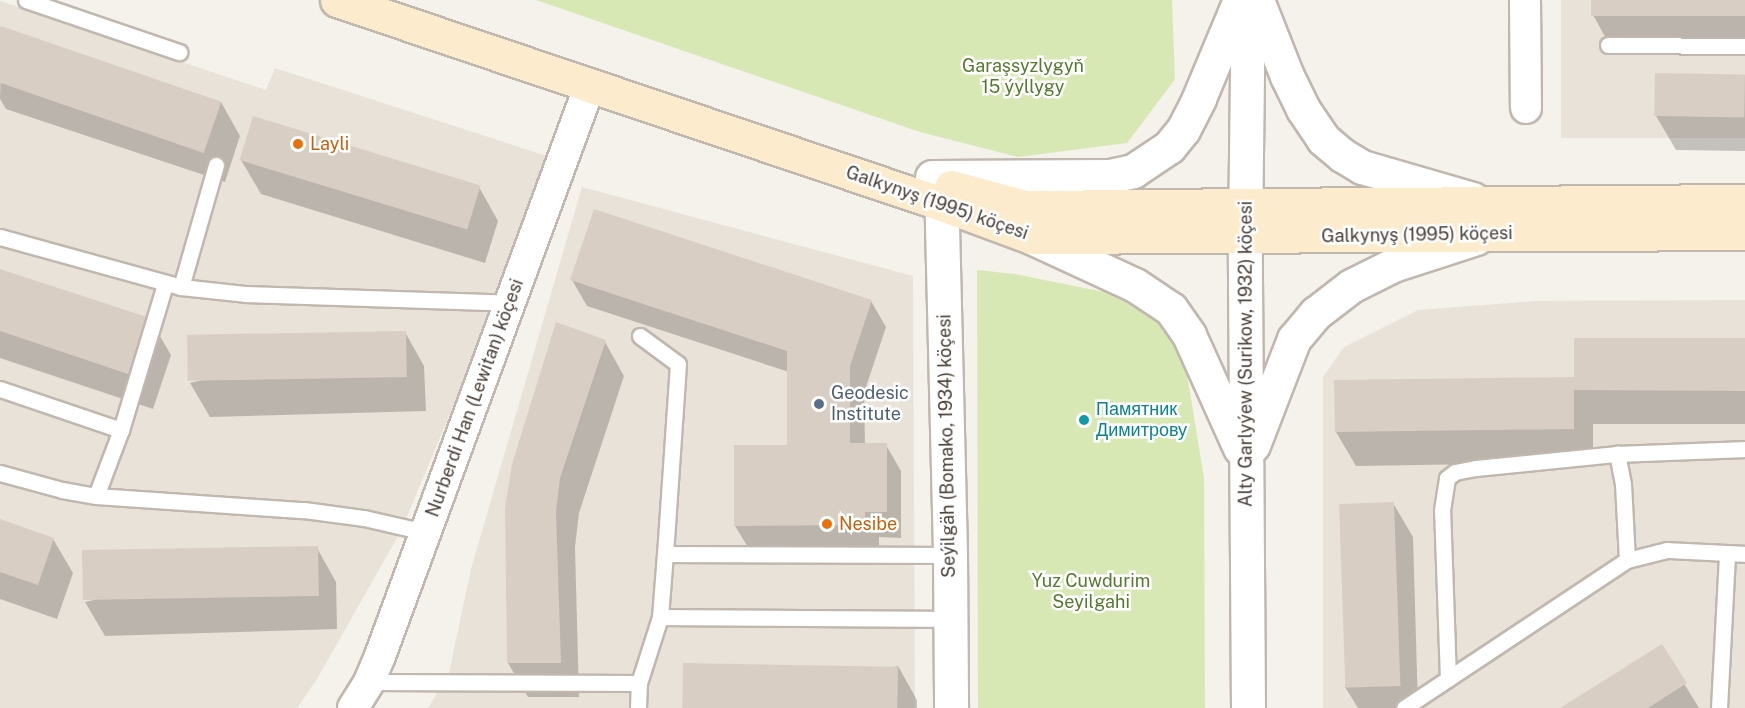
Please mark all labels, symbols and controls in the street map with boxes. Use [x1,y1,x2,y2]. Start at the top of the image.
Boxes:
park label: Garaşsyzlygyň 15 ýyllygy [962,56,1084,98]
place label: Layli [310,133,349,155]
marker: Layli [291,137,305,151]
street label: Galkynyş (1995) köçesi [843,162,1031,244]
street label: Alty Garlyýew (Surikow, 1932) köçesi [1235,201,1257,507]
street label: Galkynyş (1995) köçesi [1321,223,1513,247]
street label: Nurberdi Han (Lewitan) köçesi [422,276,528,520]
street label: Seýilgäh (Bomako, 1934) köçesi [934,314,960,578]
place label: Geodesic Institute [831,383,909,426]
marker: Geodesic Institute [812,397,826,411]
place label: Памятник Димитрову [1096,399,1187,442]
marker: Памятник Димитрову [1077,413,1091,427]
place label: Nesibe [839,513,897,535]
marker: Nesibe [820,517,834,531]
park label: Yuz Cuwdurim Seyilgahi [1032,571,1150,614]

